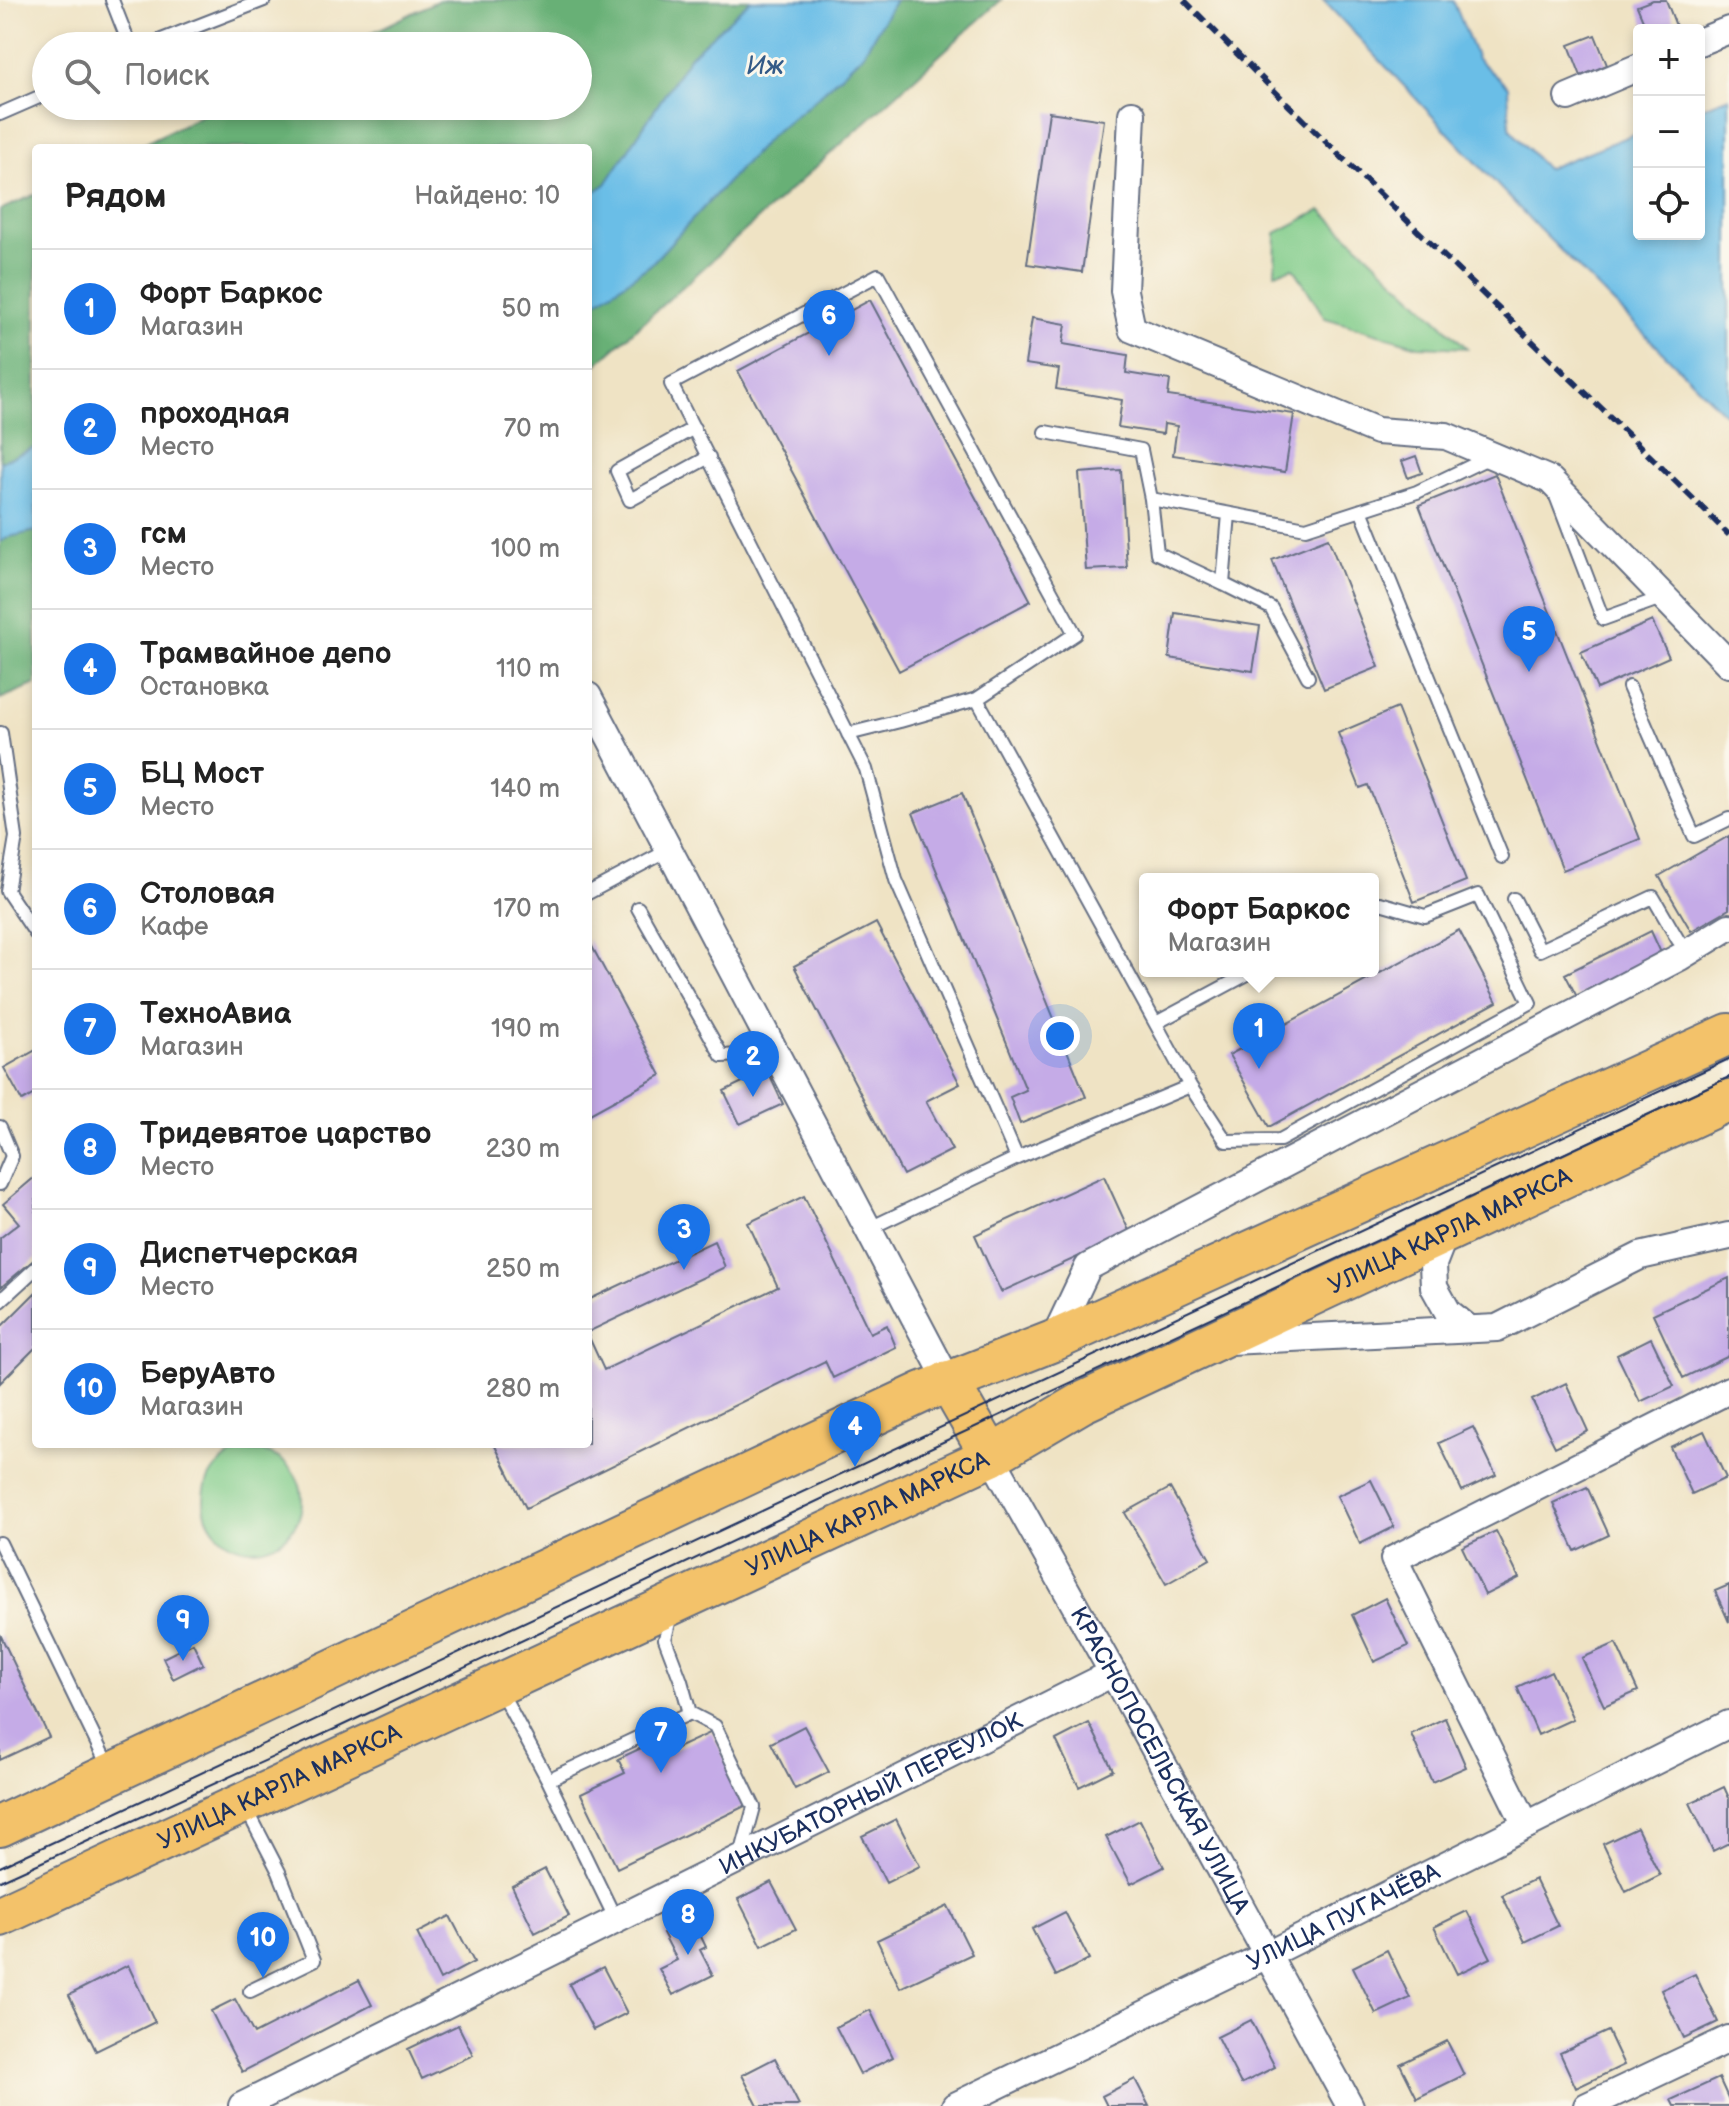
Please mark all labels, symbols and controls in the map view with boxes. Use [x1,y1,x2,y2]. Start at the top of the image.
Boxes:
map controls [1633,24,1705,240]
button: + [1633,24,1705,96]
search box [32,32,592,120]
water label: Иж [746,51,785,82]
icon: search [60,54,104,98]
text: Поиск [124,58,210,94]
button: − [1633,96,1705,168]
button: locate [1633,168,1705,240]
text: Рядом [64,176,166,217]
text: Найдено: 10 [414,181,560,212]
text: Форт Баркос [140,276,323,312]
pin: 6 [803,290,855,356]
text: 1 [85,294,95,325]
text: 50 m [501,294,560,325]
text: Магазин [140,312,244,343]
text: проходная [140,396,290,432]
text: 2 [82,414,98,445]
text: 70 m [503,414,560,445]
text: Место [140,432,214,463]
text: гсм [140,516,187,552]
text: 3 [82,534,98,565]
text: 100 m [491,534,560,565]
text: Место [140,552,214,583]
pin: 5 [1503,606,1555,672]
text: Трамвайное депо [140,636,391,672]
text: 4 [82,654,98,685]
text: 110 m [496,654,560,685]
text: Остановка [140,672,269,703]
text: БЦ Мост [140,756,264,792]
text: 5 [82,774,98,805]
text: 140 m [490,774,560,805]
text: Место [140,792,214,823]
popup [1139,873,1379,977]
text: Столовая [140,876,275,912]
text: Форт Баркос [1168,892,1350,928]
text: 6 [82,894,98,925]
text: 170 m [493,894,560,925]
text: Кафе [140,912,208,943]
text: Магазин [1168,928,1271,959]
text: ТехноАвиа [140,996,291,1032]
pin: 1 [1233,1003,1285,1069]
text: 7 [83,1014,97,1045]
text: 190 m [491,1014,560,1045]
your location [1040,1016,1080,1056]
pin: 2 [727,1031,779,1097]
text: Магазин [140,1032,244,1063]
text: Тридевятое царство [140,1116,431,1152]
text: 8 [82,1134,98,1165]
text: 230 m [485,1134,560,1165]
text: Место [140,1152,214,1183]
street label: УЛИЦА КАРЛА МАРКСА [1323,1161,1576,1300]
pin: 3 [658,1204,710,1270]
text: Диспетчерская [140,1236,358,1272]
text: 9 [82,1254,98,1285]
text: 250 m [486,1254,560,1285]
text: Место [140,1272,214,1303]
text: БеруАвто [140,1356,275,1392]
text: 10 [76,1374,104,1405]
text: 280 m [486,1374,560,1405]
text: Магазин [140,1392,244,1423]
pin: 4 [829,1401,881,1467]
street label: УЛИЦА КАРЛА МАРКСА [741,1444,994,1582]
pin: 9 [157,1595,209,1661]
street label: КРАСНОПОСЕЛЬСКАЯ УЛИЦА [1064,1601,1257,1919]
street label: ИНКУБАТОРНЫЙ ПЕРЕУЛОК [714,1706,1027,1881]
pin: 7 [635,1707,687,1773]
street label: УЛИЦА КАРЛА МАРКСА [153,1717,406,1855]
street label: УЛИЦА ПУГАЧЁВА [1242,1856,1445,1977]
pin: 8 [662,1889,714,1955]
pin: 10 [237,1912,289,1978]

